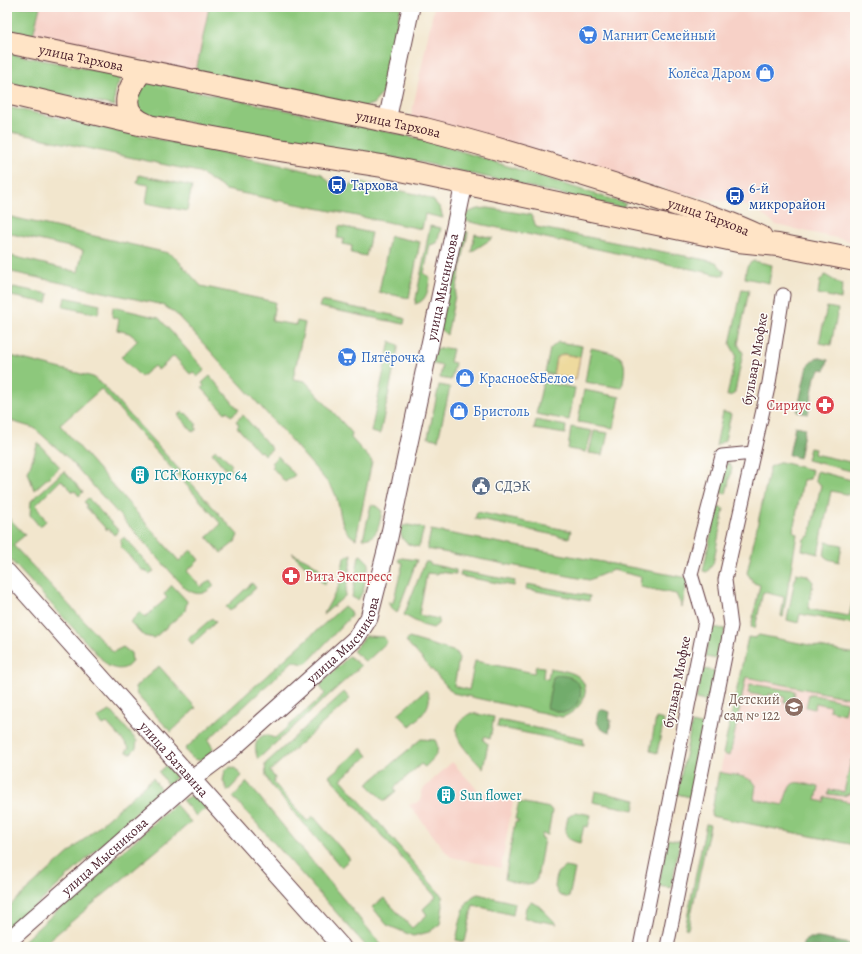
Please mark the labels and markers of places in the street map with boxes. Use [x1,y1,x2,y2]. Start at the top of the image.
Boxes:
supermarket icon: Магнит Семейный [577,24,599,46]
place label: Магнит Семейный [602,26,716,45]
shop icon: Колёса Даром [754,62,776,84]
place label: Колёса Даром [668,64,751,83]
bus stop icon: Тархова [326,174,348,196]
place label: Тархова [351,176,399,195]
place label: 6-й микрорайон [749,179,826,214]
bus stop icon: 6-й микрорайон [724,185,746,207]
supermarket icon: Пятёрочка [336,346,358,368]
place label: Пятёрочка [361,348,425,367]
shop icon: Красное&Белое [454,367,476,389]
place label: Красное&Белое [479,369,574,388]
pharmacy icon: Сириус [814,394,836,416]
place label: Сириус [767,396,811,415]
shop icon: Бристоль [448,400,470,422]
place label: Бристоль [473,402,529,421]
building icon: ГСК Конкурс 64 [129,464,151,486]
place label: ГСК Конкурс 64 [154,466,247,485]
public building icon: СДЭК [470,475,492,497]
place label: СДЭК [495,477,530,496]
pharmacy icon: Вита Экспресс [280,565,302,587]
place label: Вита Экспресс [305,567,392,586]
place label: Детский сад № 122 [724,690,780,725]
school or university icon: Детский сад № 122 [783,696,805,718]
building icon: Sun flower [435,784,457,806]
place label: Sun flower [460,786,522,805]

